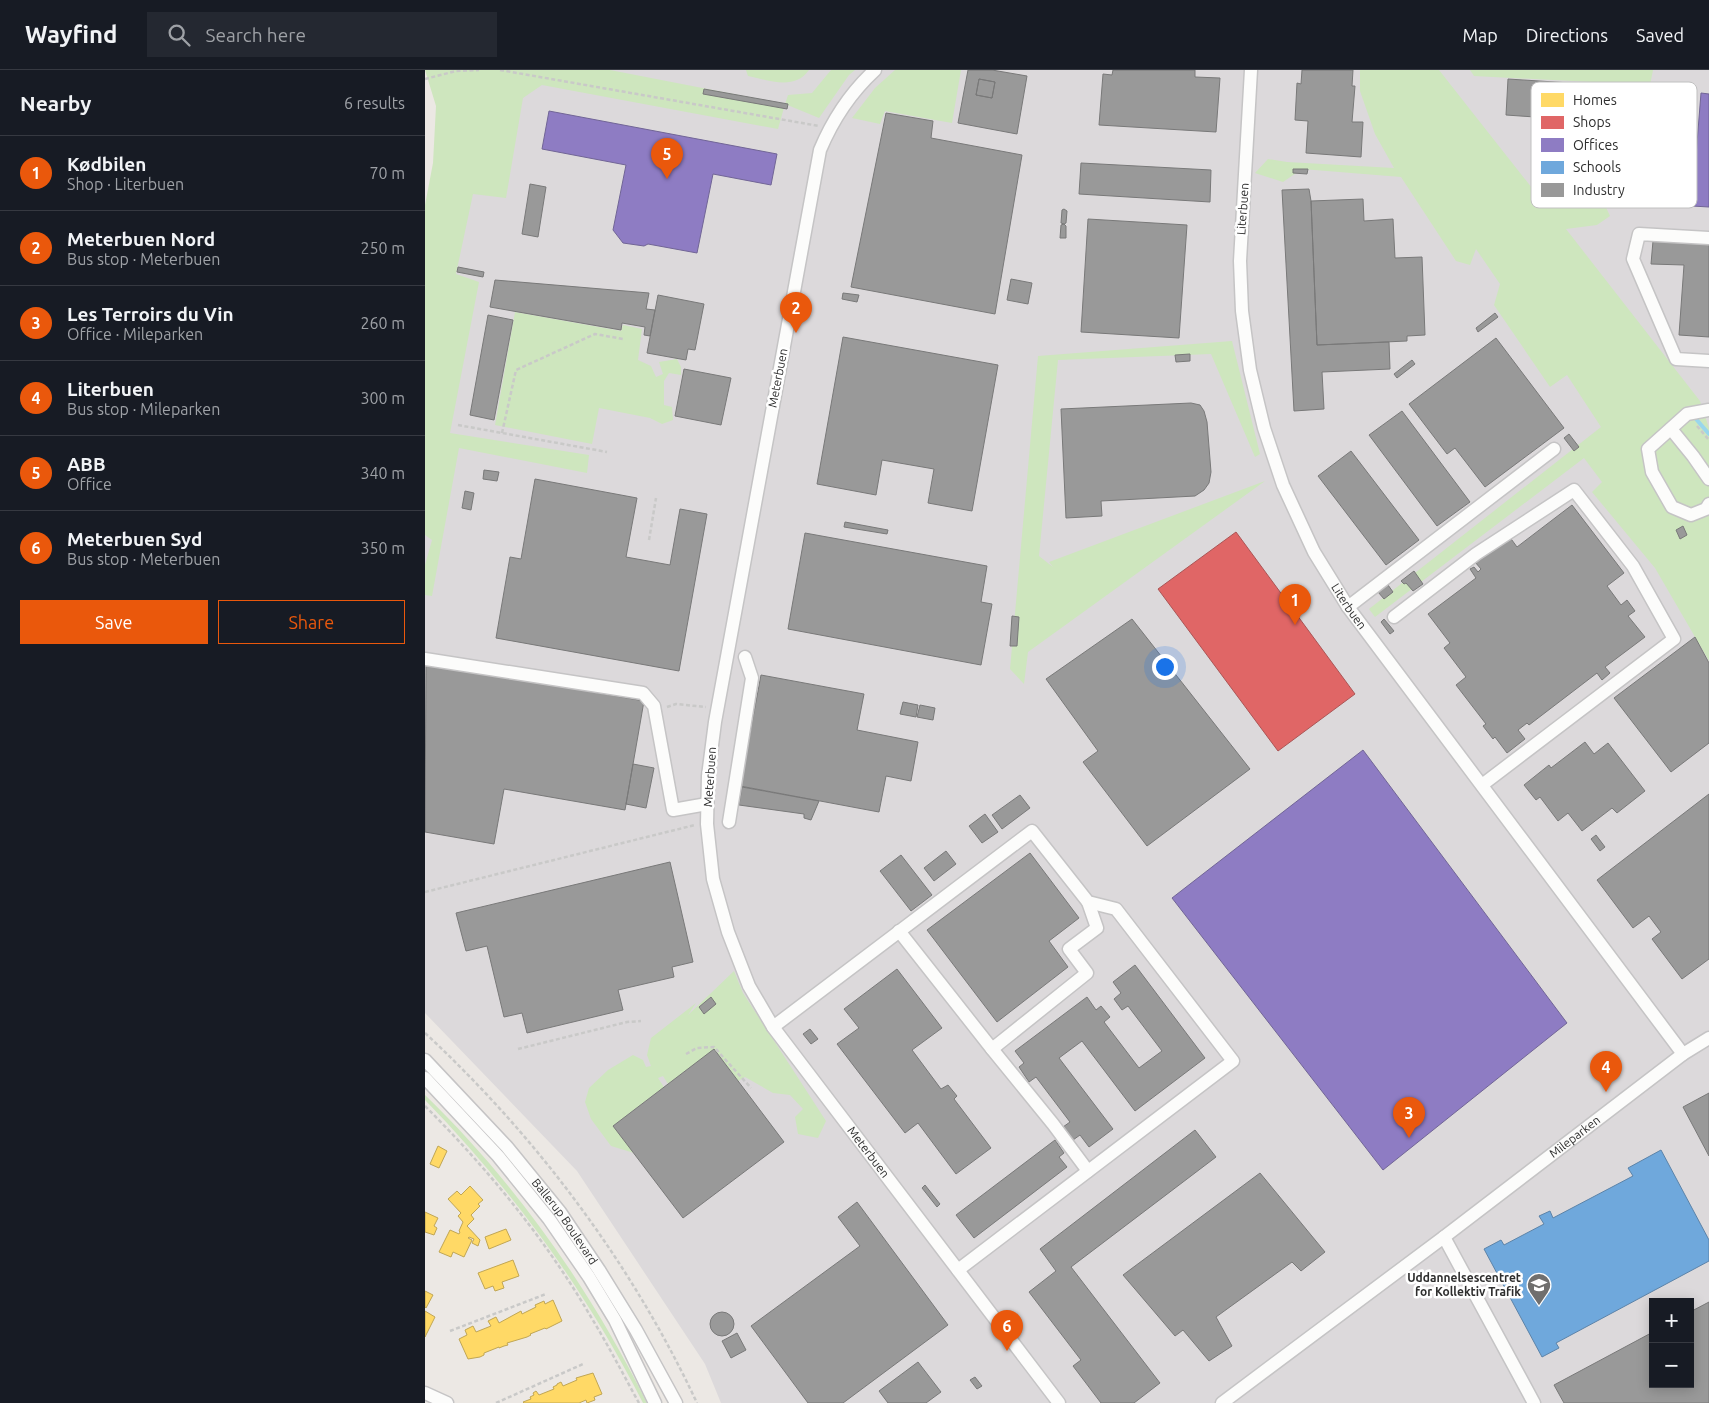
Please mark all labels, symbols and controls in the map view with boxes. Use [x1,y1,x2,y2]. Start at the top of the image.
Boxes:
search box [147,12,497,57]
text: Wayfind [25,21,117,48]
icon: search [165,21,193,49]
text: Search here [205,24,306,46]
text: Map [1462,25,1498,45]
text: Directions [1526,25,1608,45]
text: Saved [1636,25,1684,45]
legend [1531,82,1697,208]
text: Nearby [20,91,91,115]
text: Homes [1573,92,1617,108]
text: 6 results [344,94,405,112]
text: Shops [1573,114,1611,130]
text: Offices [1573,137,1618,153]
pin: 5 [651,138,683,179]
text: Kødbilen [67,153,146,175]
text: Schools [1573,159,1621,175]
text: 1 [31,164,41,182]
text: 70 m [369,164,405,182]
text: Shop · Literbuen [67,175,184,193]
street label: Literbuen [1234,182,1251,235]
text: Industry [1573,182,1625,198]
text: Meterbuen Nord [67,228,215,250]
text: 2 [31,239,41,257]
text: 250 m [360,239,405,257]
text: Bus stop · Meterbuen [67,250,220,268]
pin: 2 [780,292,812,333]
text: Les Terroirs du Vin [67,303,234,325]
text: 3 [31,314,41,332]
text: 260 m [360,314,405,332]
text: Office · Mileparken [67,325,203,343]
street label: Meterbuen [765,347,790,409]
text: Literbuen [67,378,154,400]
text: 4 [31,389,41,407]
text: 300 m [360,389,405,407]
text: Bus stop · Mileparken [67,400,220,418]
text: ABB [67,453,106,475]
text: 5 [31,464,41,482]
text: 340 m [360,464,405,482]
text: Office [67,475,112,493]
text: Meterbuen Syd [67,528,202,550]
text: 6 [31,539,41,557]
text: 350 m [360,539,405,557]
text: Bus stop · Meterbuen [67,550,220,568]
street label: Literbuen [1329,581,1369,631]
pin: 1 [1279,584,1311,625]
button: Save [20,600,208,644]
button: Share [218,600,405,644]
your location [1152,654,1178,680]
street label: Meterbuen [701,746,718,807]
pin: 4 [1590,1051,1622,1092]
pin: 3 [1393,1097,1425,1138]
street label: Mileparken [1547,1113,1602,1160]
street label: Meterbuen [845,1124,892,1180]
street label: Ballerup Boulevard [530,1176,600,1267]
place label: Uddannelsescentret for Kollektiv Trafik [1407,1271,1521,1298]
school or university icon: Uddannelsescentret for Kollektiv Trafik [1526,1272,1552,1306]
map controls [1649,1298,1694,1388]
button: + [1649,1298,1694,1343]
pin: 6 [991,1310,1023,1351]
button: − [1649,1343,1694,1388]

